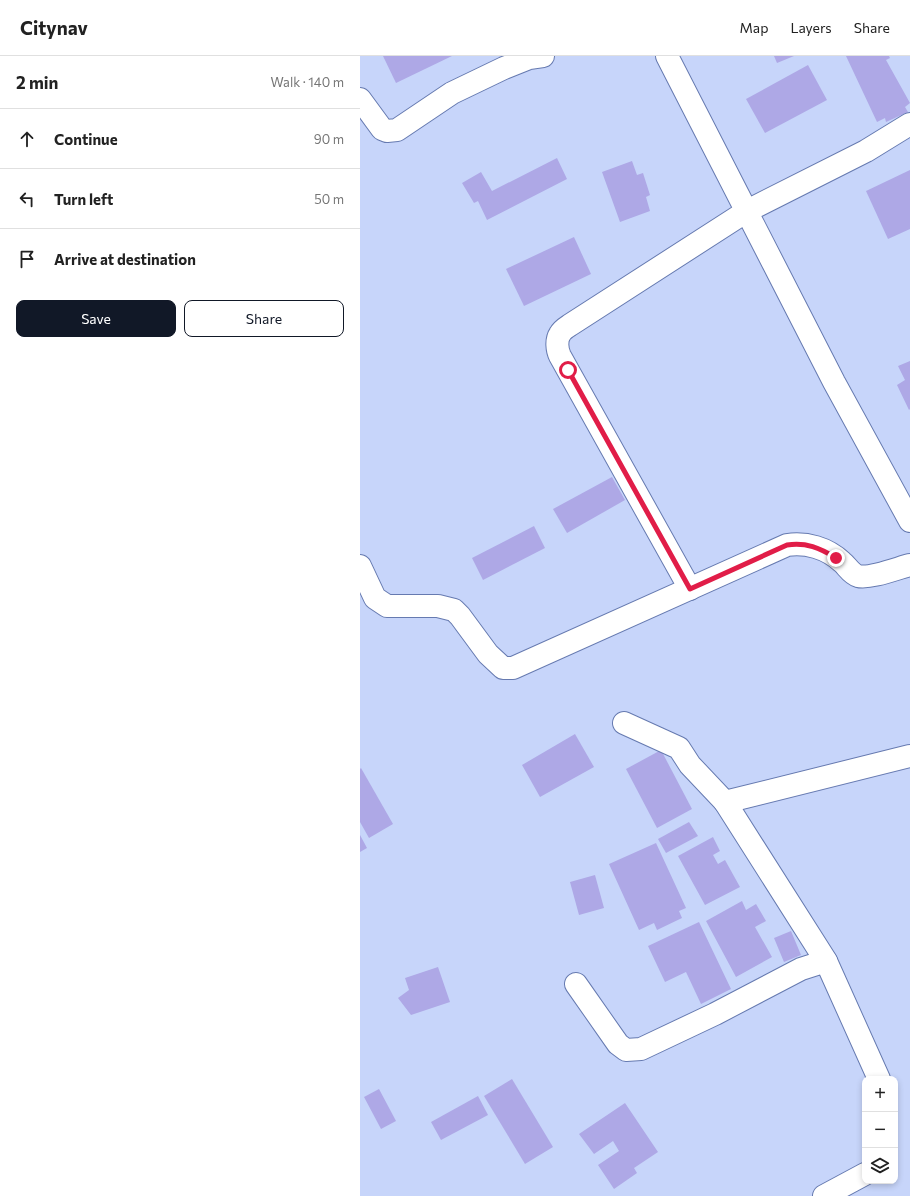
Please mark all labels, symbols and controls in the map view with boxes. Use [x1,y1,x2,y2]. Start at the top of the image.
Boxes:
text: Citynav [20,16,88,39]
text: Map [740,19,768,36]
text: Layers [790,19,832,36]
text: Share [854,19,890,36]
text: 2 min [16,72,58,93]
text: Walk · 140 m [271,74,344,90]
icon: ahead [16,128,38,150]
text: Continue [54,130,118,148]
text: 90 m [314,131,344,147]
icon: left [16,188,38,210]
text: Turn left [54,190,113,208]
text: 50 m [314,191,344,207]
icon: arrive [16,248,38,270]
text: Arrive at destination [54,250,196,268]
button: Save [16,300,176,337]
button: Share [184,300,344,337]
route start [559,361,577,379]
route end [827,549,845,567]
map controls [862,1076,898,1184]
button: + [862,1076,898,1112]
button: − [862,1112,898,1148]
button: layers [862,1148,898,1184]

